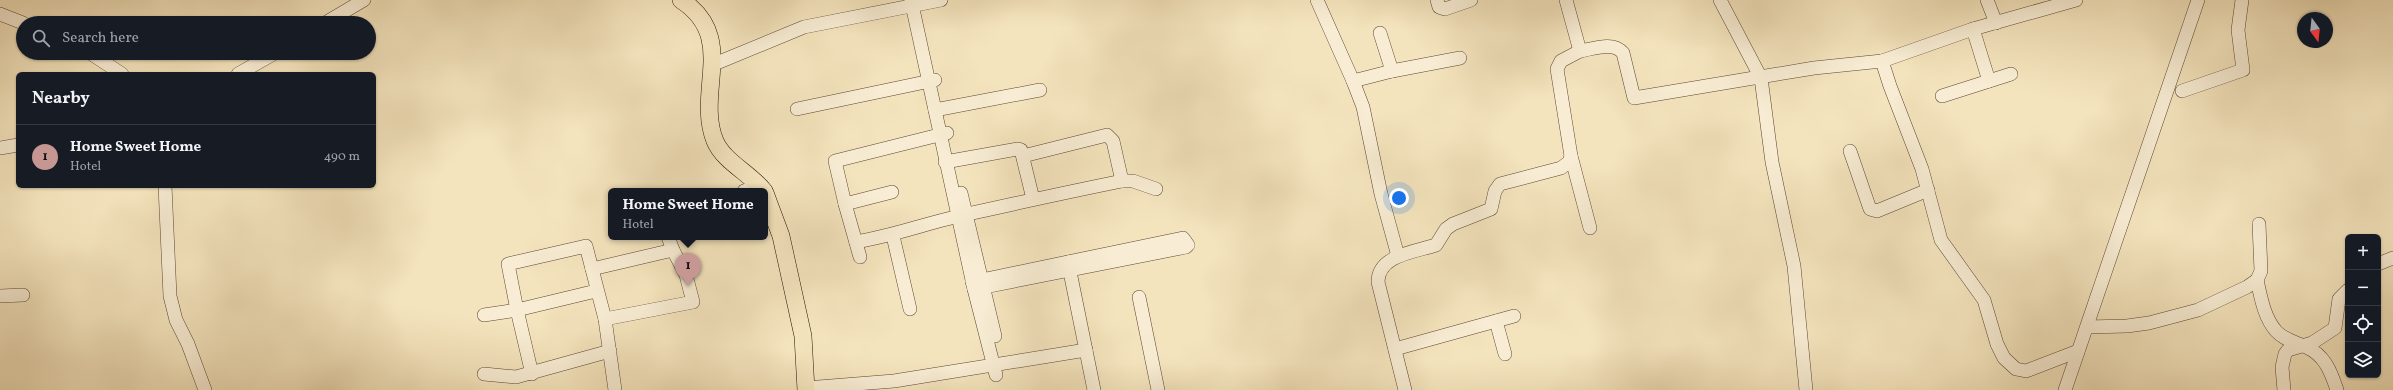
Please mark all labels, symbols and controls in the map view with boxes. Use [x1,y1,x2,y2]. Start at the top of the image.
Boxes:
north arrow [2297,12,2333,48]
search box [16,16,376,60]
icon: search [30,27,52,49]
text: Search here [62,28,139,49]
text: Nearby [32,87,90,110]
text: Home Sweet Home [70,137,201,158]
text: 1 [42,148,48,166]
text: 490 m [324,148,360,166]
text: Hotel [70,158,101,176]
popup [608,188,768,240]
your location [1389,188,1409,208]
text: Home Sweet Home [622,195,754,216]
text: Hotel [622,216,654,234]
map controls [2345,234,2381,378]
button: + [2345,234,2381,270]
pin: 1 [675,253,701,286]
button: − [2345,270,2381,306]
button: locate [2345,306,2381,342]
button: layers [2345,342,2381,378]

